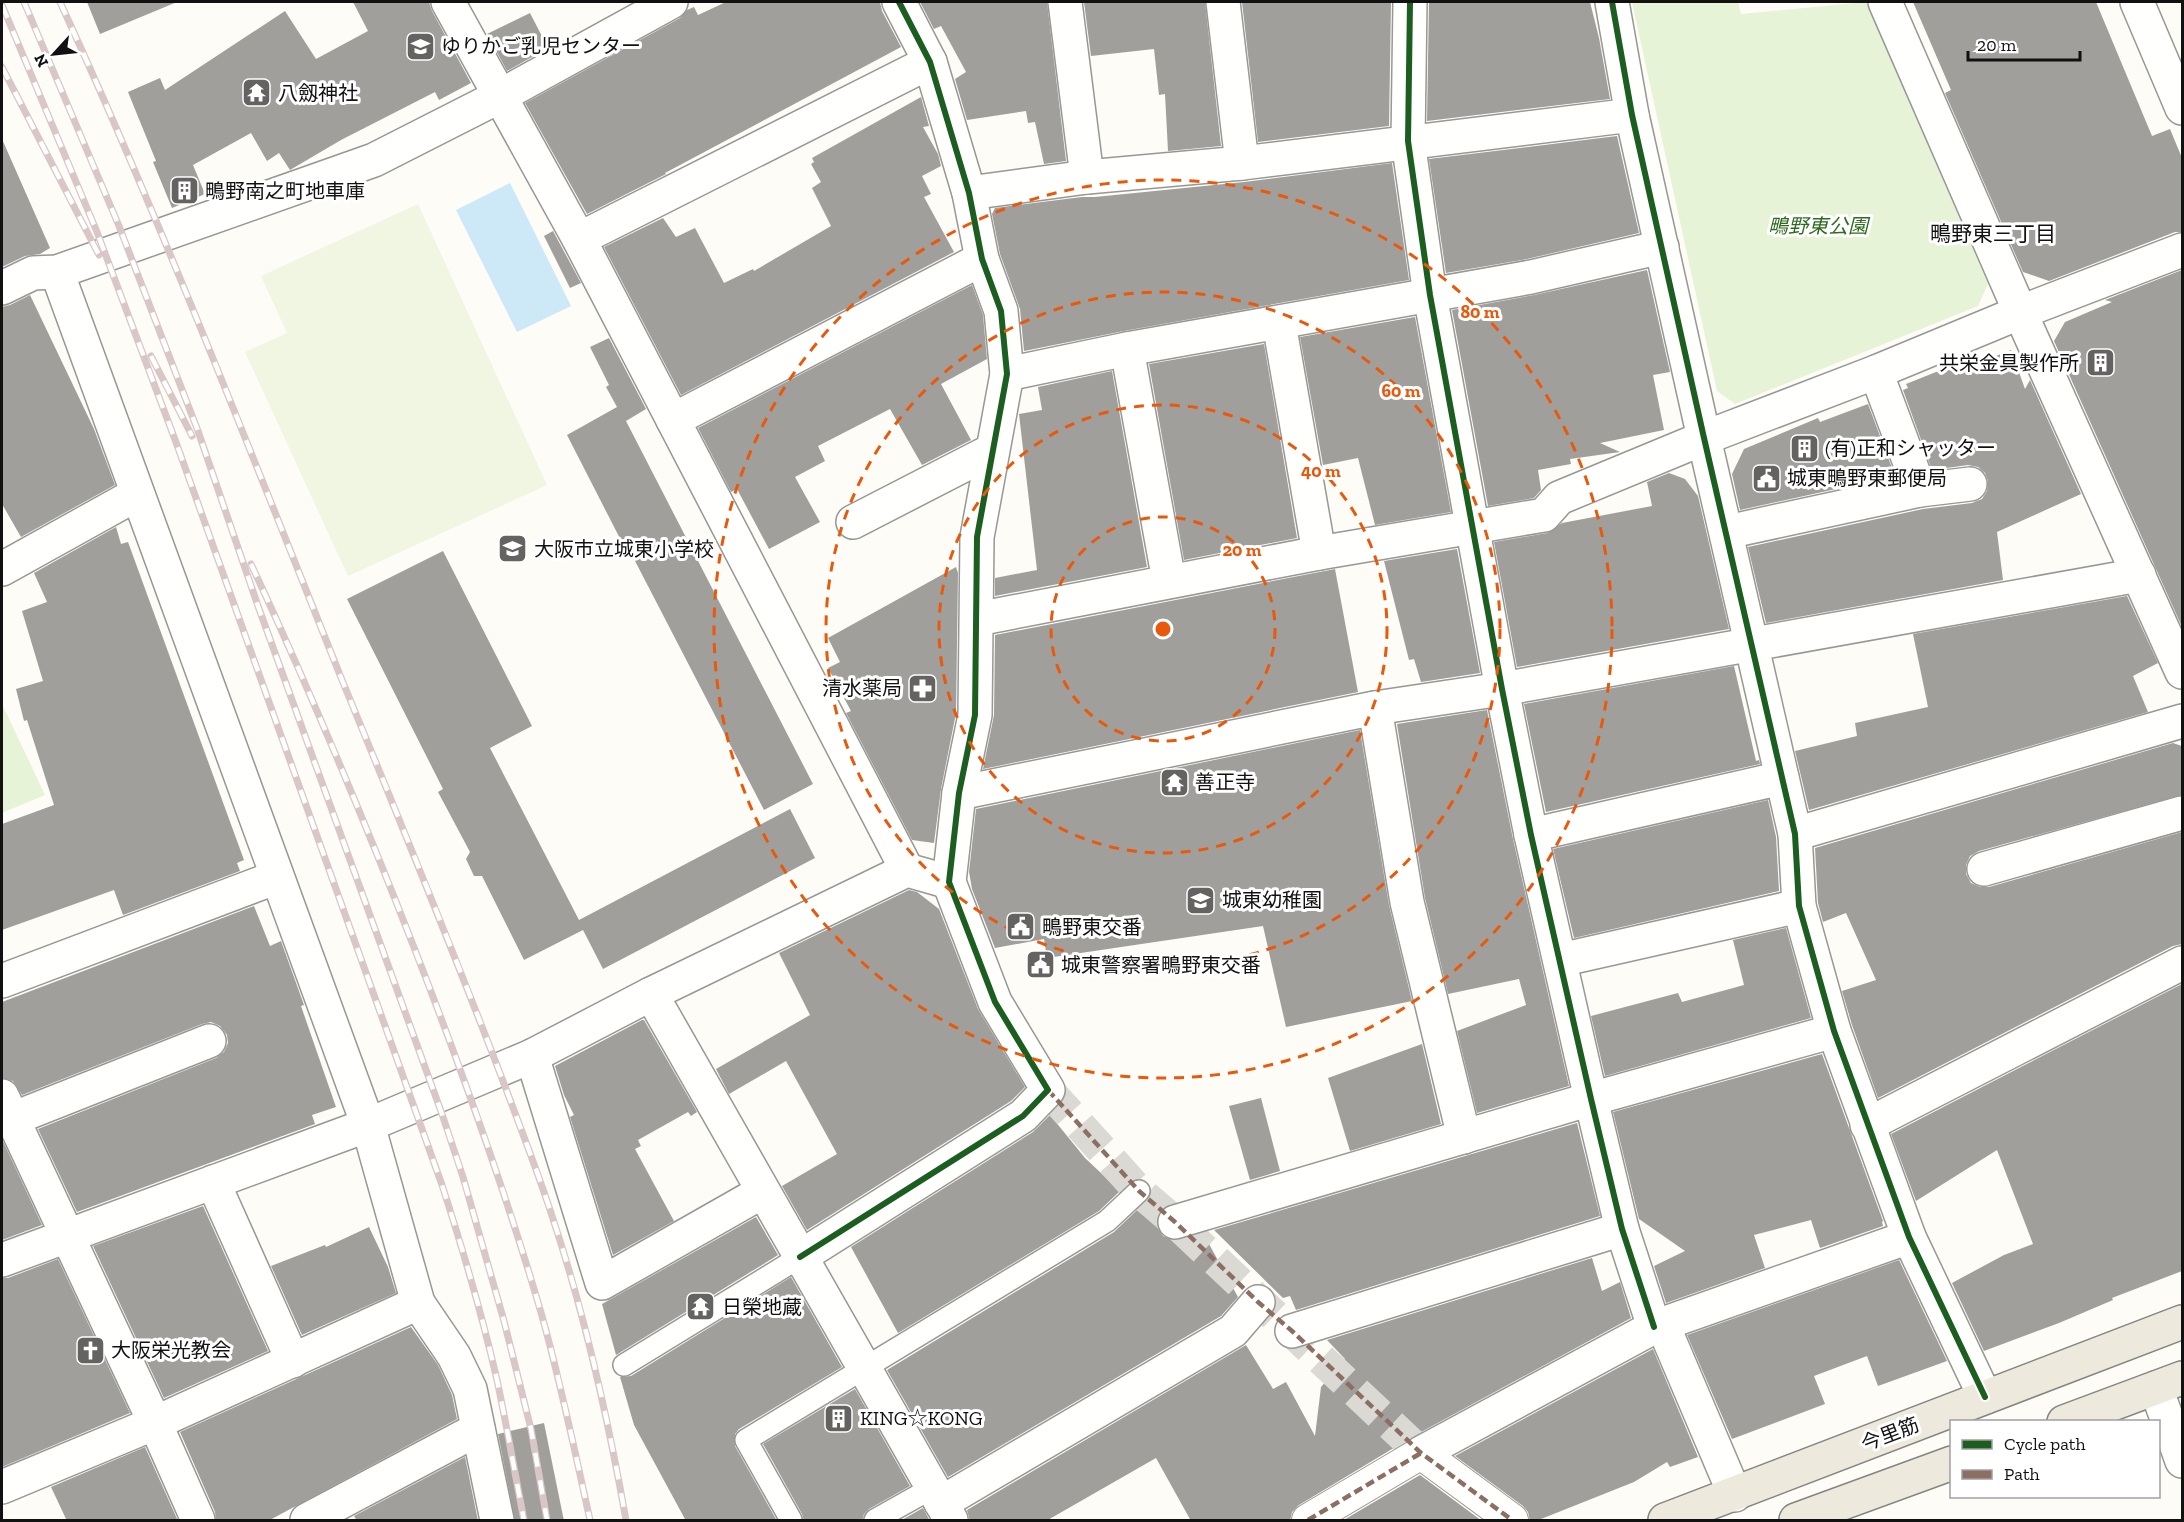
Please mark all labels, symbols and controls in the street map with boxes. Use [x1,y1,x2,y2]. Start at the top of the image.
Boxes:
north arrow [24,24,84,84]
scale bar [1968,24,2080,62]
school or university icon: ゆりかご乳児センター [404,30,436,62]
place label: ゆりかご乳児センター [441,34,641,58]
text: 20 m [1977,34,2017,56]
text: N [30,51,52,70]
temple icon: 八劔神社 [241,77,273,109]
place label: 八劔神社 [278,81,358,105]
building icon: 鴫野南之町地車庫 [168,175,200,207]
place label: 鴫野南之町地車庫 [205,179,365,203]
park label: 鴫野東公園 [1768,214,1871,238]
district label: 鴫野東三丁目 [1930,221,2056,246]
text: 80 m [1460,301,1500,323]
building icon: 共栄金具製作所 [2084,347,2116,379]
place label: 共栄金具製作所 [1939,351,2079,375]
text: 60 m [1381,380,1421,402]
building icon: (有)正和シャッター [1788,432,1820,464]
place label: (有)正和シャッター [1825,436,1996,460]
text: 40 m [1301,460,1341,482]
public building icon: 城東鴫野東郵便局 [1750,462,1782,494]
place label: 城東鴫野東郵便局 [1787,466,1947,490]
school or university icon: 大阪市立城東小学校 [497,533,529,565]
place label: 大阪市立城東小学校 [534,537,714,561]
text: 20 m [1222,539,1262,561]
centre of rings [1153,619,1173,639]
pharmacy icon: 清水薬局 [907,672,939,704]
place label: 清水薬局 [822,676,902,700]
temple icon: 善正寺 [1158,766,1190,798]
place label: 善正寺 [1195,770,1255,794]
school or university icon: 城東幼稚園 [1185,884,1217,916]
place label: 城東幼稚園 [1222,888,1322,912]
public building icon: 鴫野東交番 [1005,911,1037,943]
place label: 鴫野東交番 [1042,915,1142,939]
public building icon: 城東警察署鴫野東交番 [1024,949,1056,981]
place label: 城東警察署鴫野東交番 [1061,953,1261,977]
temple icon: 日榮地蔵 [685,1291,717,1323]
place label: 日榮地蔵 [722,1295,802,1319]
church icon: 大阪栄光教会 [74,1334,106,1366]
place label: 大阪栄光教会 [111,1338,231,1362]
building icon: KING☆KONG [823,1402,855,1434]
place label: KING☆KONG [860,1406,983,1430]
street label: 今里筋 [1858,1412,1922,1456]
legend [1950,1420,2160,1498]
text: Cycle path [2004,1433,2086,1455]
text: Path [2004,1463,2040,1485]

